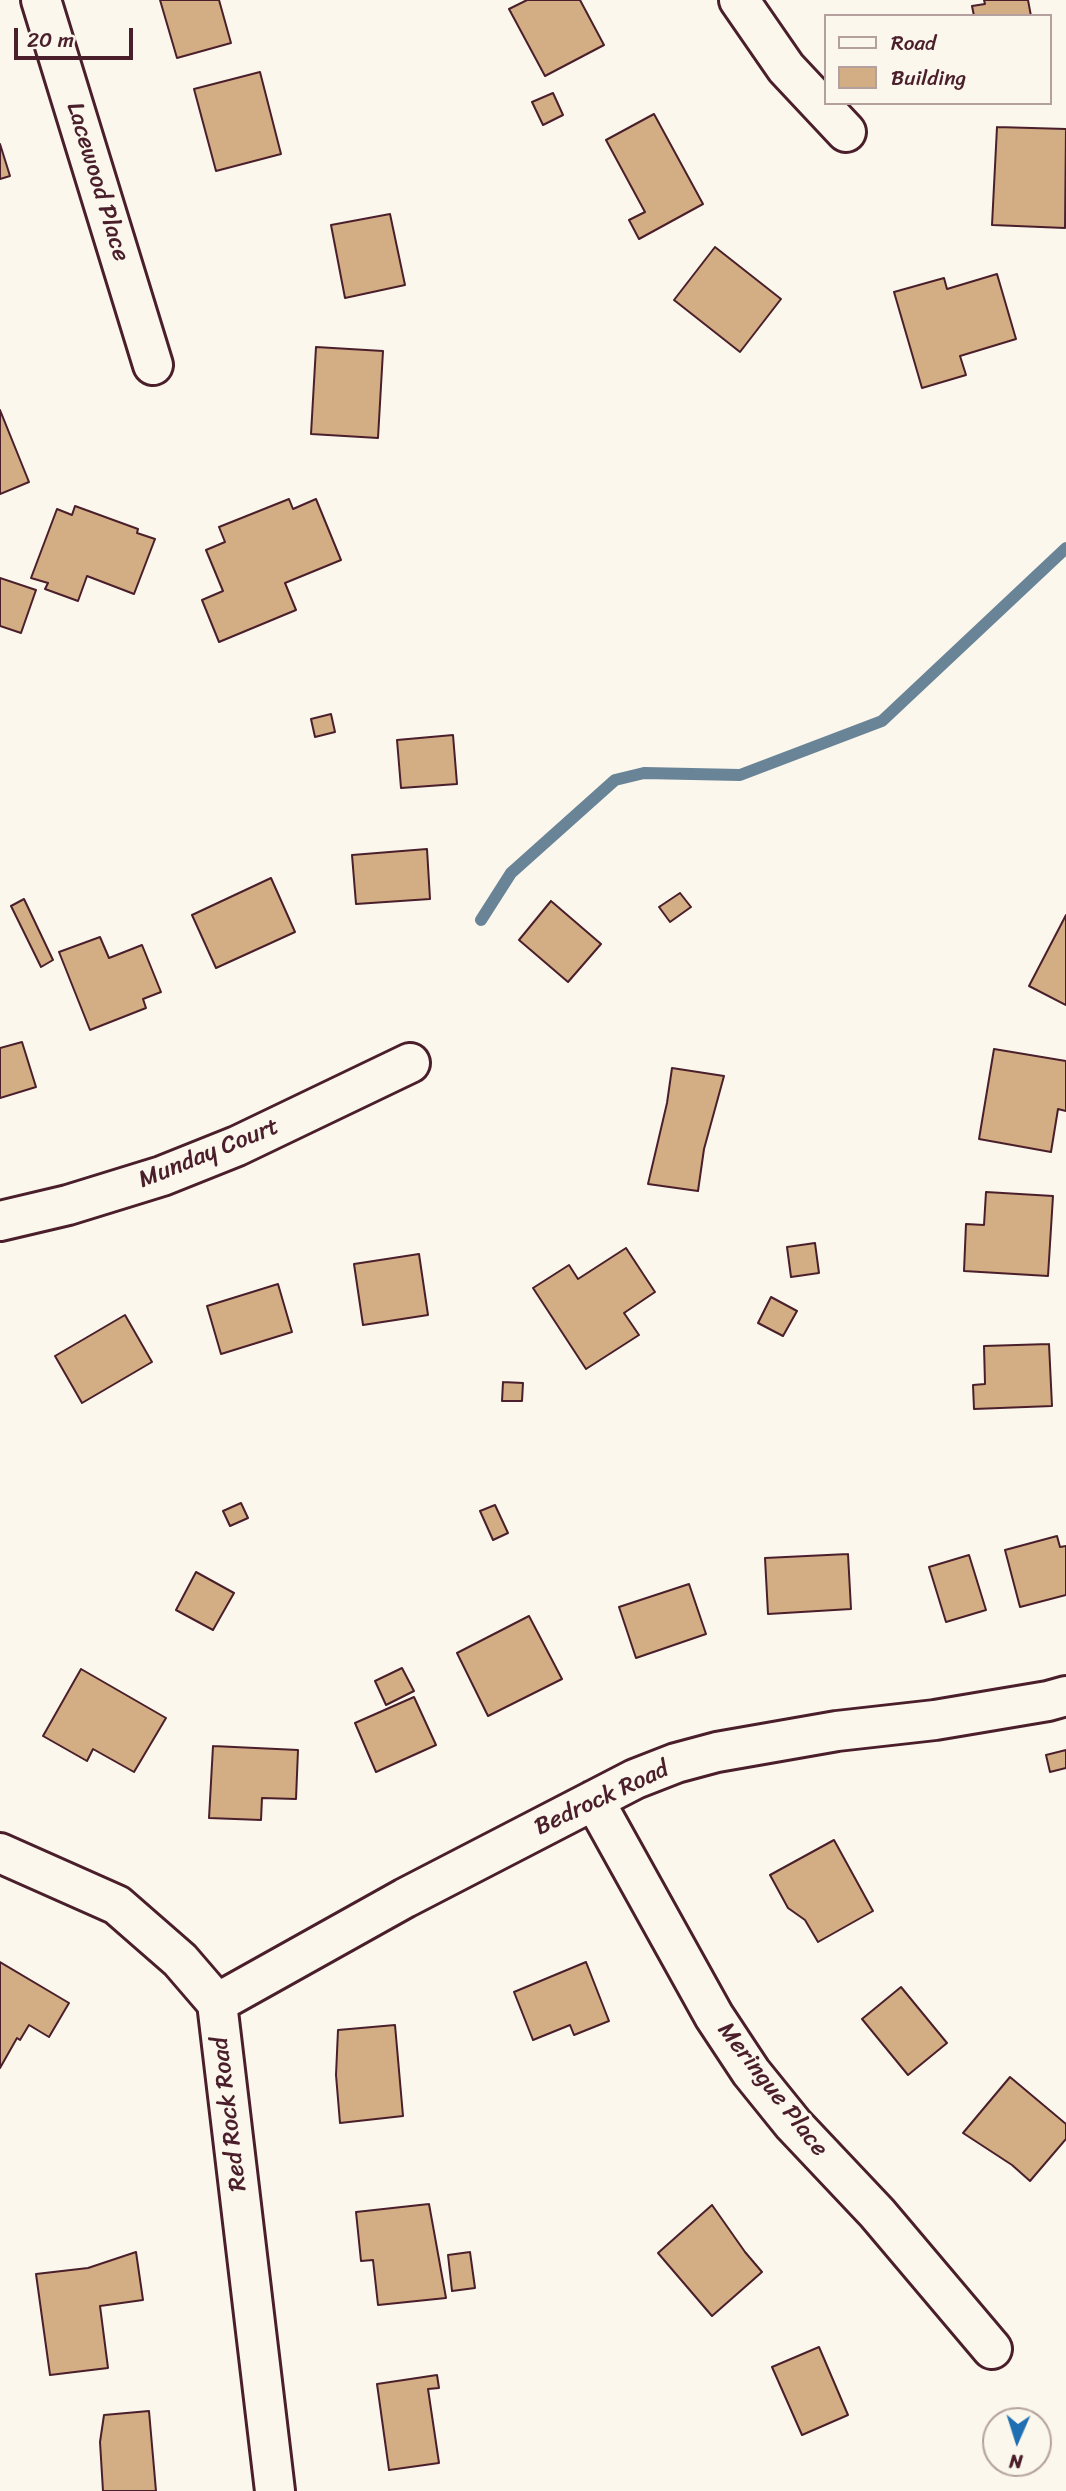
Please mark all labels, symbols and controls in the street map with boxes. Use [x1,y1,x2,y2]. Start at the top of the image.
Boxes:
scale bar [18,14,136,58]
legend [824,14,1052,105]
text: 20 m [27,21,74,59]
text: Road [891,24,936,62]
text: Building [891,59,966,97]
street label: Lacewood Place [59,99,135,265]
street label: Munday Court [135,1113,283,1195]
street label: Bedrock Road [530,1755,674,1843]
street label: Meringue Place [711,2017,833,2163]
street label: Red Rock Road [206,2035,254,2193]
north arrow [982,2407,1052,2477]
text: N [1009,2445,1023,2478]

